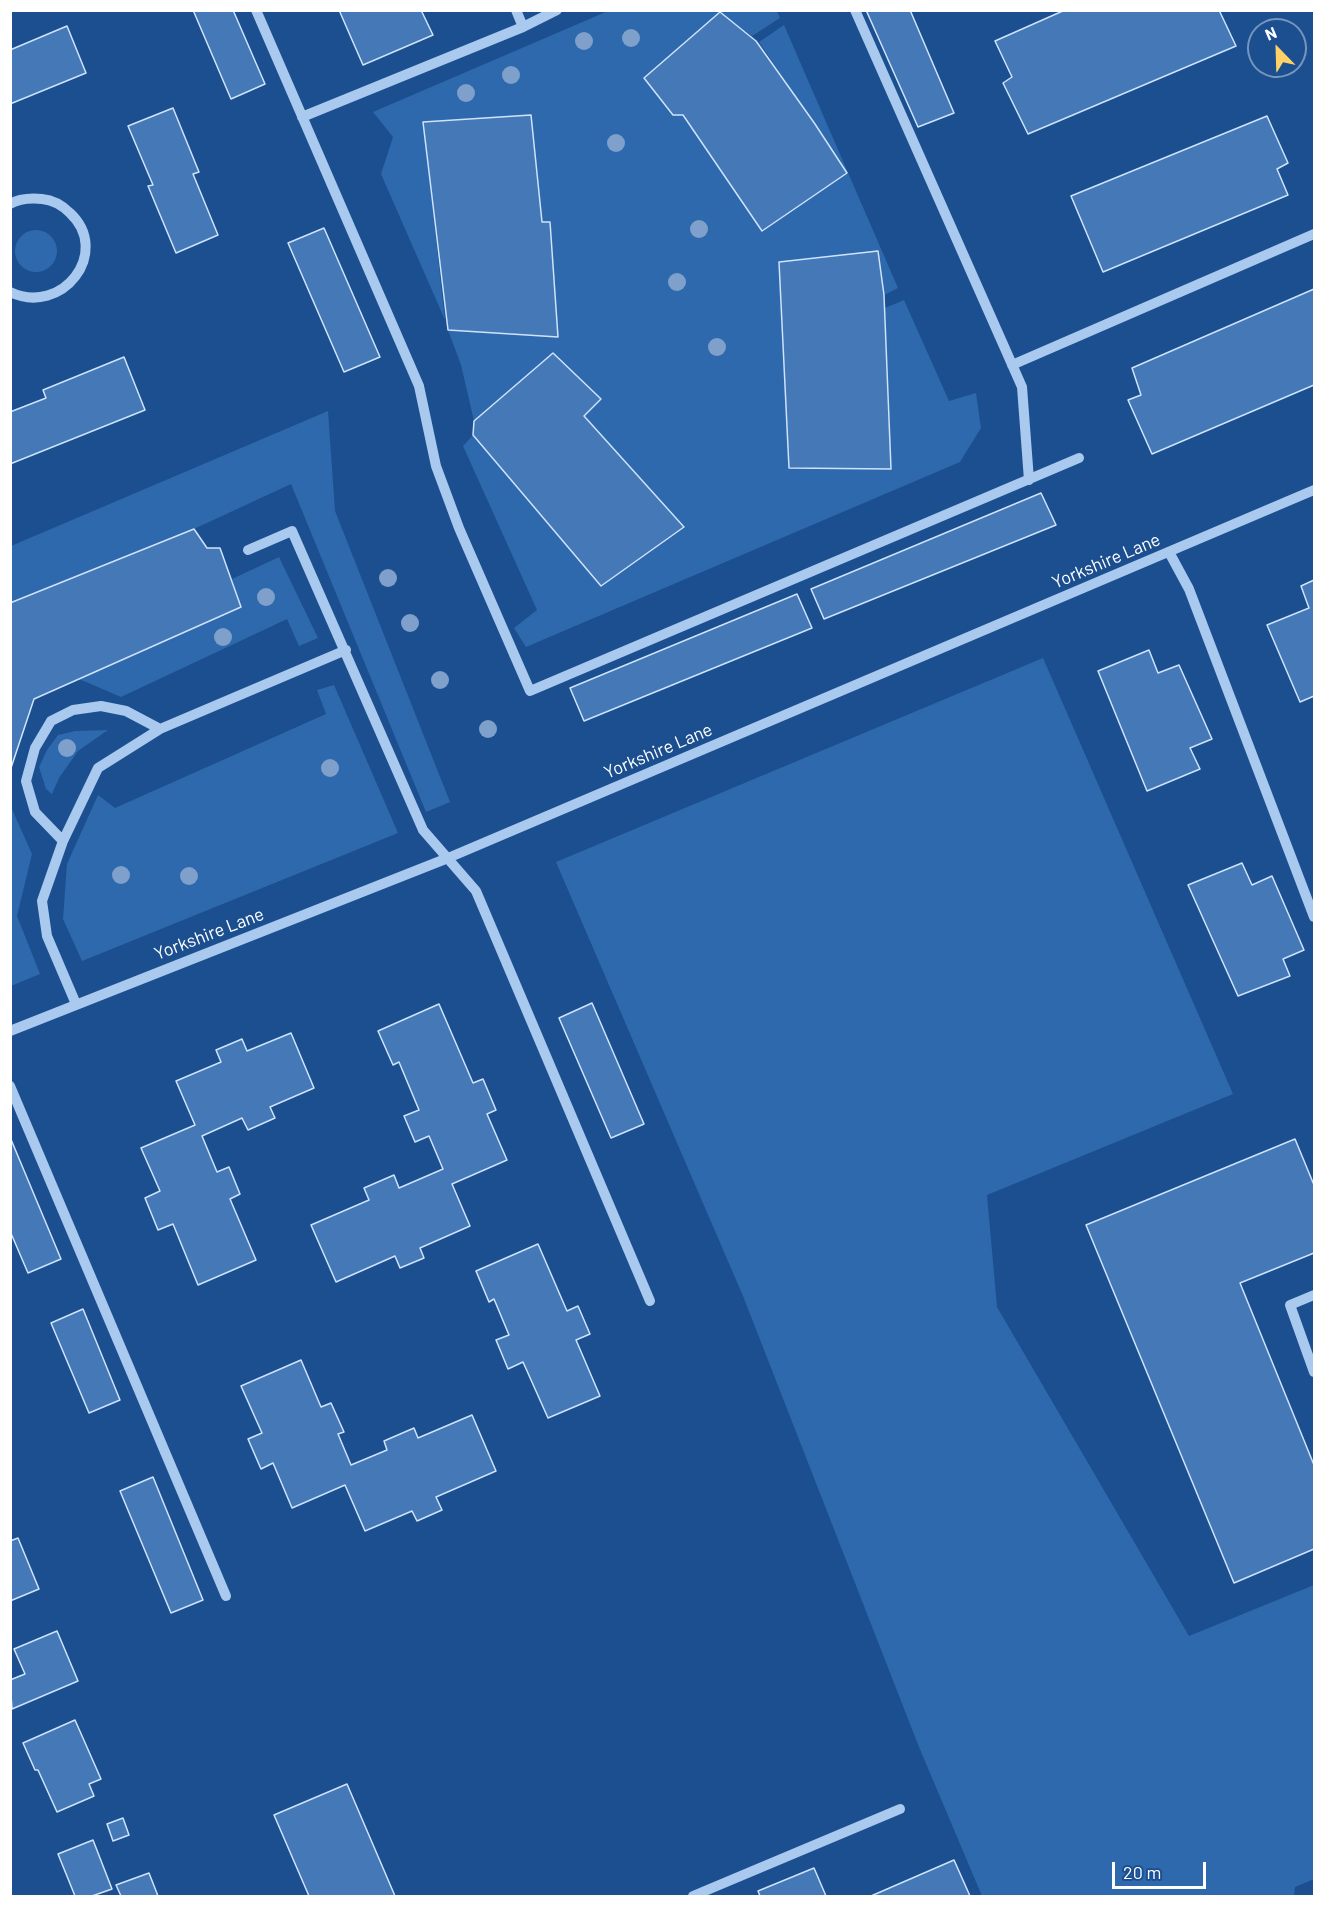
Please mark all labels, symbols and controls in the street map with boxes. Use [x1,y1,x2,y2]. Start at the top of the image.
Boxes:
north arrow [1247,18,1307,78]
text: N [1262,22,1279,44]
street label: Yorkshire Lane [1049,528,1163,594]
street label: Yorkshire Lane [601,718,715,784]
street label: Yorkshire Lane [151,903,267,965]
scale bar [1115,1850,1210,1888]
text: 20 m [1123,1861,1161,1883]

